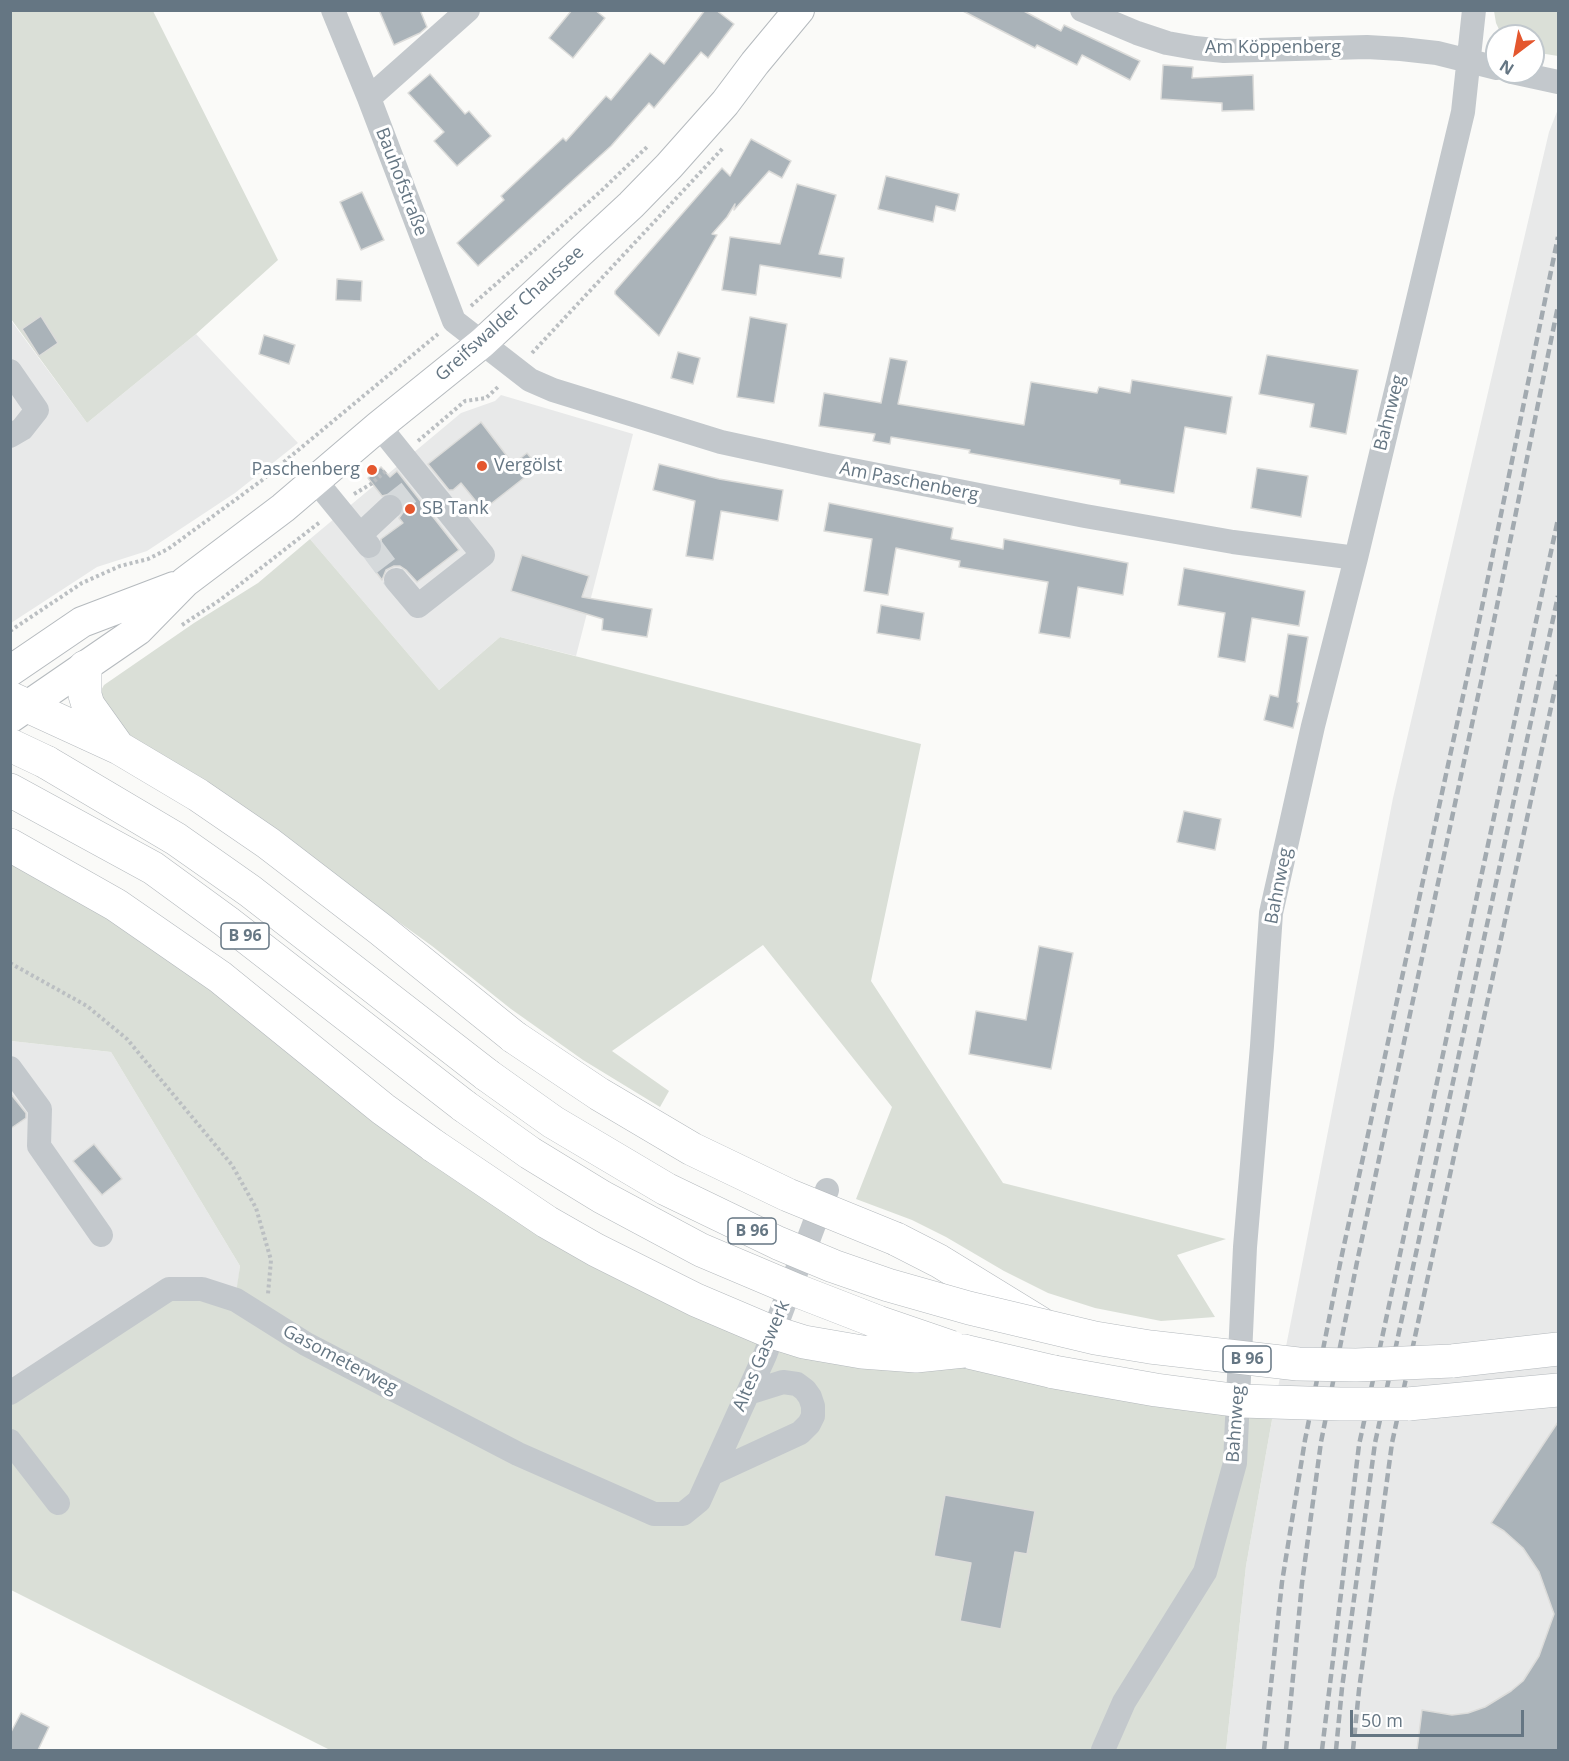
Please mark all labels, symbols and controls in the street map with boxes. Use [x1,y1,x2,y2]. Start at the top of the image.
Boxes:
north arrow [1485,24,1545,84]
street label: Am Köppenberg [1205,37,1341,59]
text: N [1495,55,1518,80]
street label: Bauhofstraße [370,125,432,239]
street label: Greifswalder Chaussee [431,242,589,386]
street label: Bahnweg [1370,373,1410,453]
place label: Vergölst [494,455,562,477]
street label: Am Paschenberg [838,458,980,506]
place label: Paschenberg [252,459,360,481]
marker: Vergölst [475,459,489,473]
marker: Paschenberg [365,463,379,477]
place label: SB Tank [422,498,489,520]
marker: SB Tank [403,502,417,516]
street label: Bahnweg [1261,846,1297,926]
road number: B 96 [221,923,269,949]
road number: B 96 [728,1218,776,1244]
street label: Altes Gaswerk [729,1297,795,1415]
street label: Gasometerweg [279,1321,401,1399]
road number: B 96 [1223,1346,1271,1372]
street label: Bahnweg [1223,1385,1249,1463]
scale bar [1353,1698,1527,1736]
text: 50 m [1361,1708,1403,1732]

